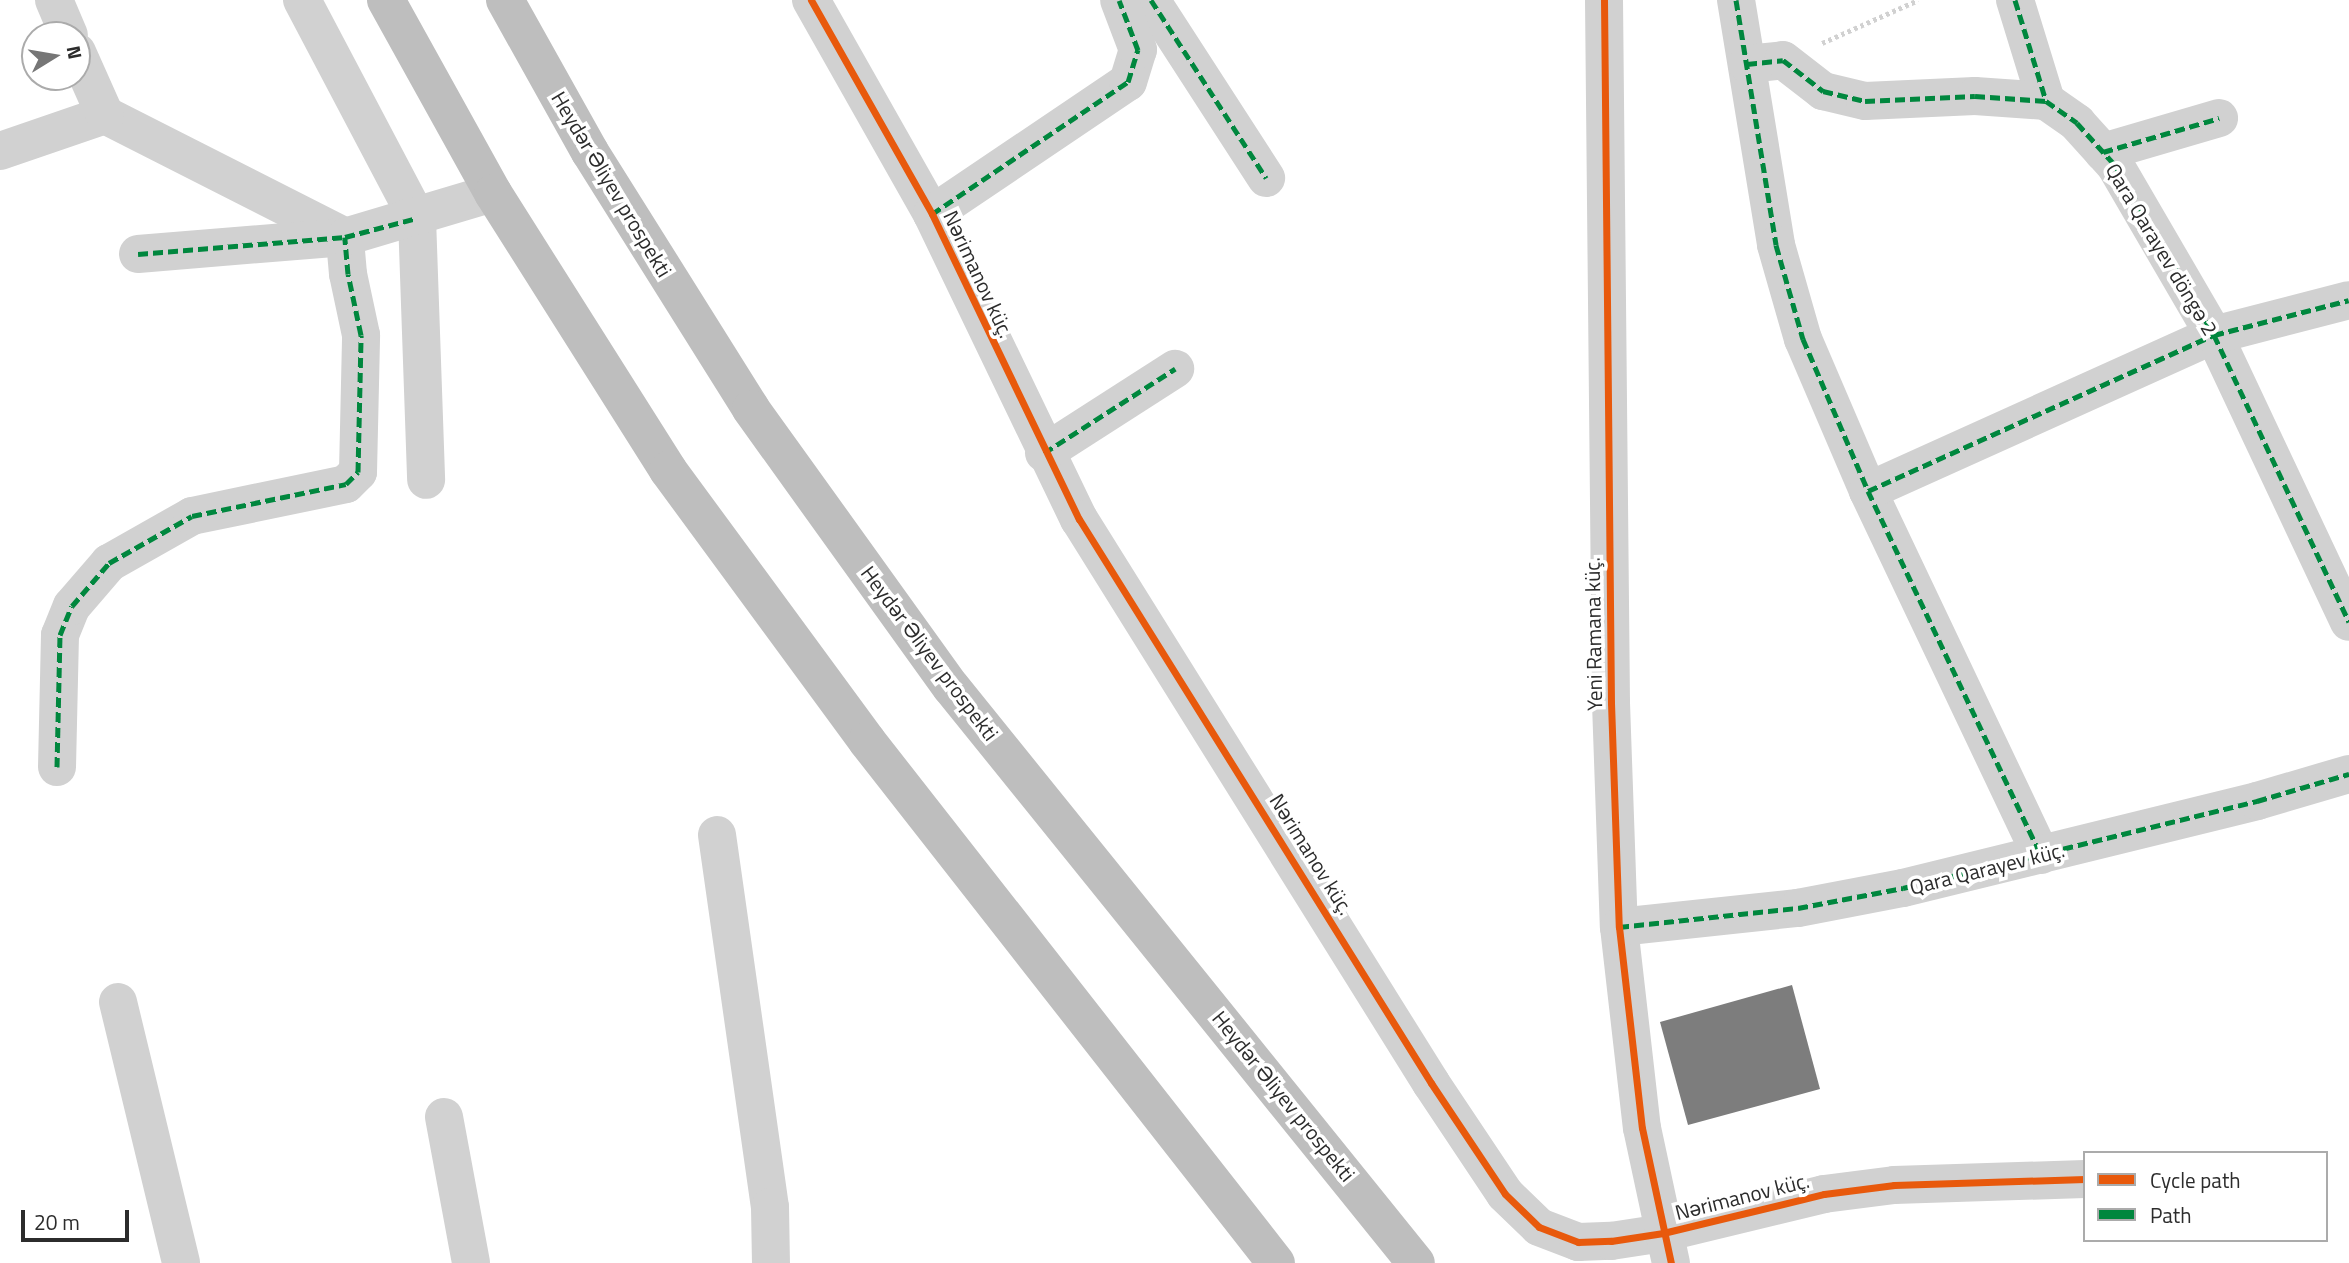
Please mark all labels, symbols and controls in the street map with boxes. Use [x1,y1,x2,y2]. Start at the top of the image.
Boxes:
north arrow [21,21,91,91]
text: N [60,43,91,62]
street label: Heydər Əliyev prospekti [547,87,677,281]
street label: Qara Qarayev döngə 2 [2101,158,2223,340]
street label: Nərimanov küç. [939,206,1019,342]
street label: Yeni Ramana küç. [1579,557,1607,711]
street label: Heydər Əliyev prospekti [856,561,1004,745]
street label: Nərimanov küç. [1265,789,1359,919]
street label: Qara Qarayev küç. [1907,837,2067,899]
street label: Heydər Əliyev prospekti [1207,1006,1361,1186]
legend [2083,1151,2328,1242]
text: Cycle path [2150,1164,2241,1196]
street label: Nərimanov küç. [1672,1167,1812,1225]
scale bar [24,1196,133,1240]
text: Path [2150,1199,2192,1231]
text: 20 m [34,1206,80,1238]

